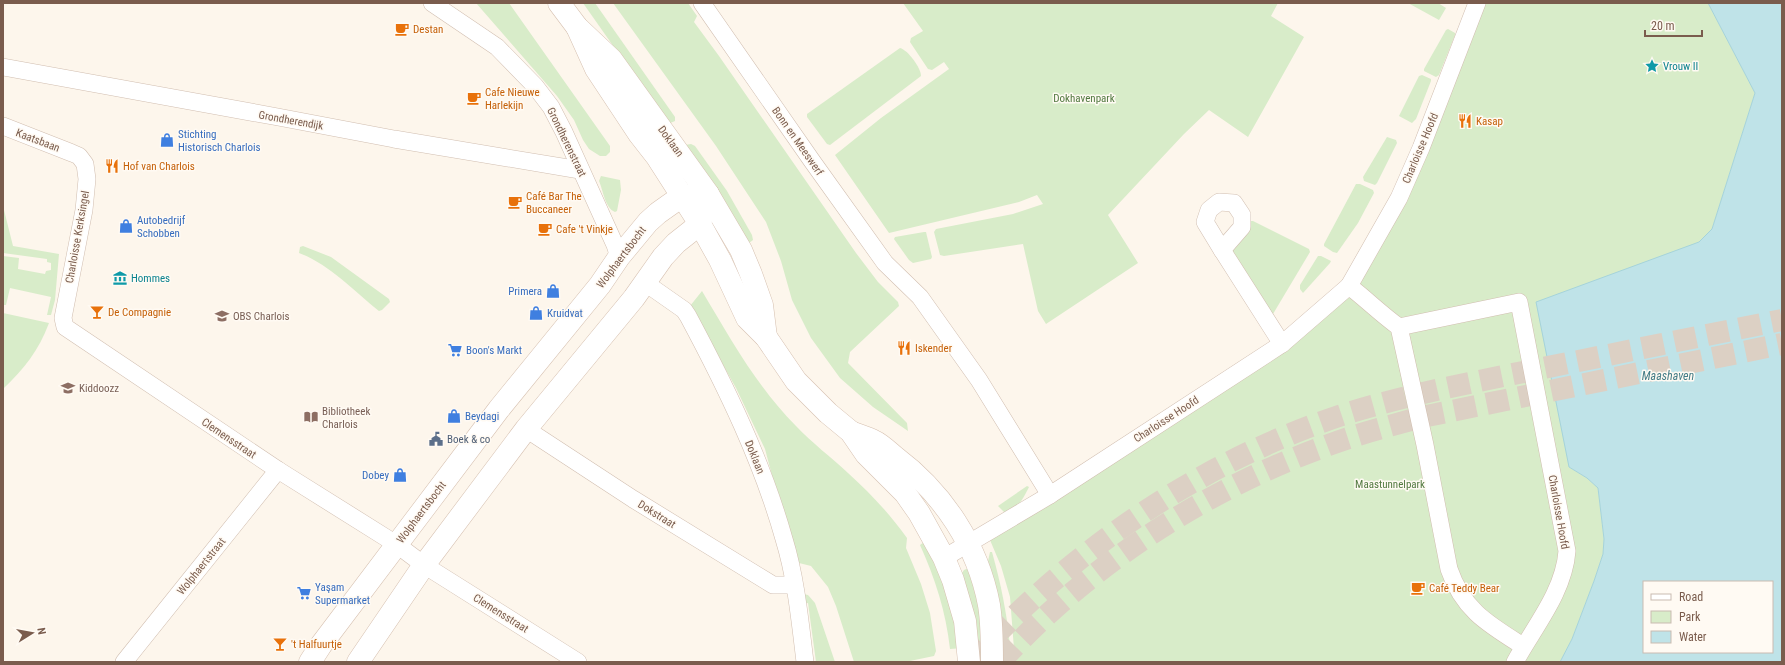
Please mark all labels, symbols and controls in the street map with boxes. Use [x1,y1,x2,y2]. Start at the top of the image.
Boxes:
scale bar [1645,12,1702,38]
text: 20 m [1651,19,1675,33]
cafe icon: Destan [394,21,410,37]
place label: Destan [413,23,443,36]
place icon: Vrouw II [1644,58,1660,74]
place label: Vrouw II [1663,60,1698,73]
place label: Cafe Nieuwe Harlekijn [485,86,540,112]
cafe icon: Cafe Nieuwe Harlekijn [466,90,482,106]
park label: Dokhavenpark [1053,92,1115,105]
street label: Grondherenstraat [544,105,589,179]
street label: Bonn en Meeswerf [769,105,826,178]
street label: Grondherendijk [257,108,324,133]
street label: Charloisse Hoofd [1400,111,1441,185]
restaurant icon: Kasap [1457,113,1473,129]
place label: Kasap [1476,115,1503,128]
street label: Doklaan [655,123,686,159]
street label: Kaatsbaan [14,126,62,155]
place label: Stichting Historisch Charlois [178,128,261,154]
shop icon: Stichting Historisch Charlois [159,132,175,148]
restaurant icon: Hof van Charlois [104,158,120,174]
place label: Hof van Charlois [123,160,195,173]
street label: Charloisse Kerksingel [63,190,92,284]
place label: Café Bar The Buccaneer [526,190,582,216]
cafe icon: Café Bar The Buccaneer [507,194,523,210]
place label: Autobedrijf Schobben [137,214,186,240]
shop icon: Autobedrijf Schobben [118,218,134,234]
cafe icon: Cafe 't Vinkje [537,221,553,237]
place label: Cafe 't Vinkje [556,223,613,236]
street label: Wolphaertsbocht [594,224,649,291]
museum icon: Hommes [112,270,128,286]
place label: Hommes [131,272,170,285]
shop icon: Primera [545,283,561,299]
place label: Primera [508,285,542,298]
bar icon: De Compagnie [89,304,105,320]
shop icon: Kruidvat [528,305,544,321]
place label: De Compagnie [108,306,171,319]
place label: Kruidvat [547,307,583,320]
school or university icon: OBS Charlois [214,308,230,324]
place label: OBS Charlois [233,310,290,323]
restaurant icon: Iskender [896,340,912,356]
supermarket icon: Boon's Markt [447,342,463,358]
place label: Iskender [915,342,953,355]
place label: Boon's Markt [466,344,522,357]
water label: Maashaven [1642,369,1695,383]
school or university icon: Kiddoozz [60,380,76,396]
place label: Kiddoozz [79,382,119,395]
street label: Charloisse Hoofd [1131,394,1201,445]
place label: Bibliotheek Charlois [322,405,370,431]
shop icon: Beydagi [446,408,462,424]
library icon: Bibliotheek Charlois [303,409,319,425]
place label: Beydagi [465,410,499,423]
street label: Clemensstraat [199,415,258,461]
public building icon: Boek & co [428,431,444,447]
place label: Boek & co [447,433,491,446]
street label: Doklaan [742,438,767,476]
shop icon: Dobey [392,467,408,483]
place label: Dobey [362,469,389,482]
street label: Charloisse Hoofd [1546,474,1571,550]
park label: Maastunnelpark [1355,478,1425,491]
street label: Wolphaertsbocht [394,479,449,546]
street label: Dokstraat [635,498,678,531]
street label: Wolphaertstraat [174,535,228,597]
cafe icon: Café Teddy Bear [1410,580,1426,596]
place label: Yaşam Supermarket [315,581,370,607]
legend [1643,581,1773,653]
place label: Café Teddy Bear [1429,582,1500,595]
supermarket icon: Yaşam Supermarket [296,585,312,601]
text: Road [1679,590,1703,604]
street label: Clemensstraat [471,591,531,636]
text: Park [1679,610,1701,624]
north arrow [12,613,52,653]
text: N [34,627,48,636]
text: Water [1679,630,1707,644]
bar icon: 't Halfuurtje [272,636,288,652]
place label: 't Halfuurtje [291,638,342,651]

